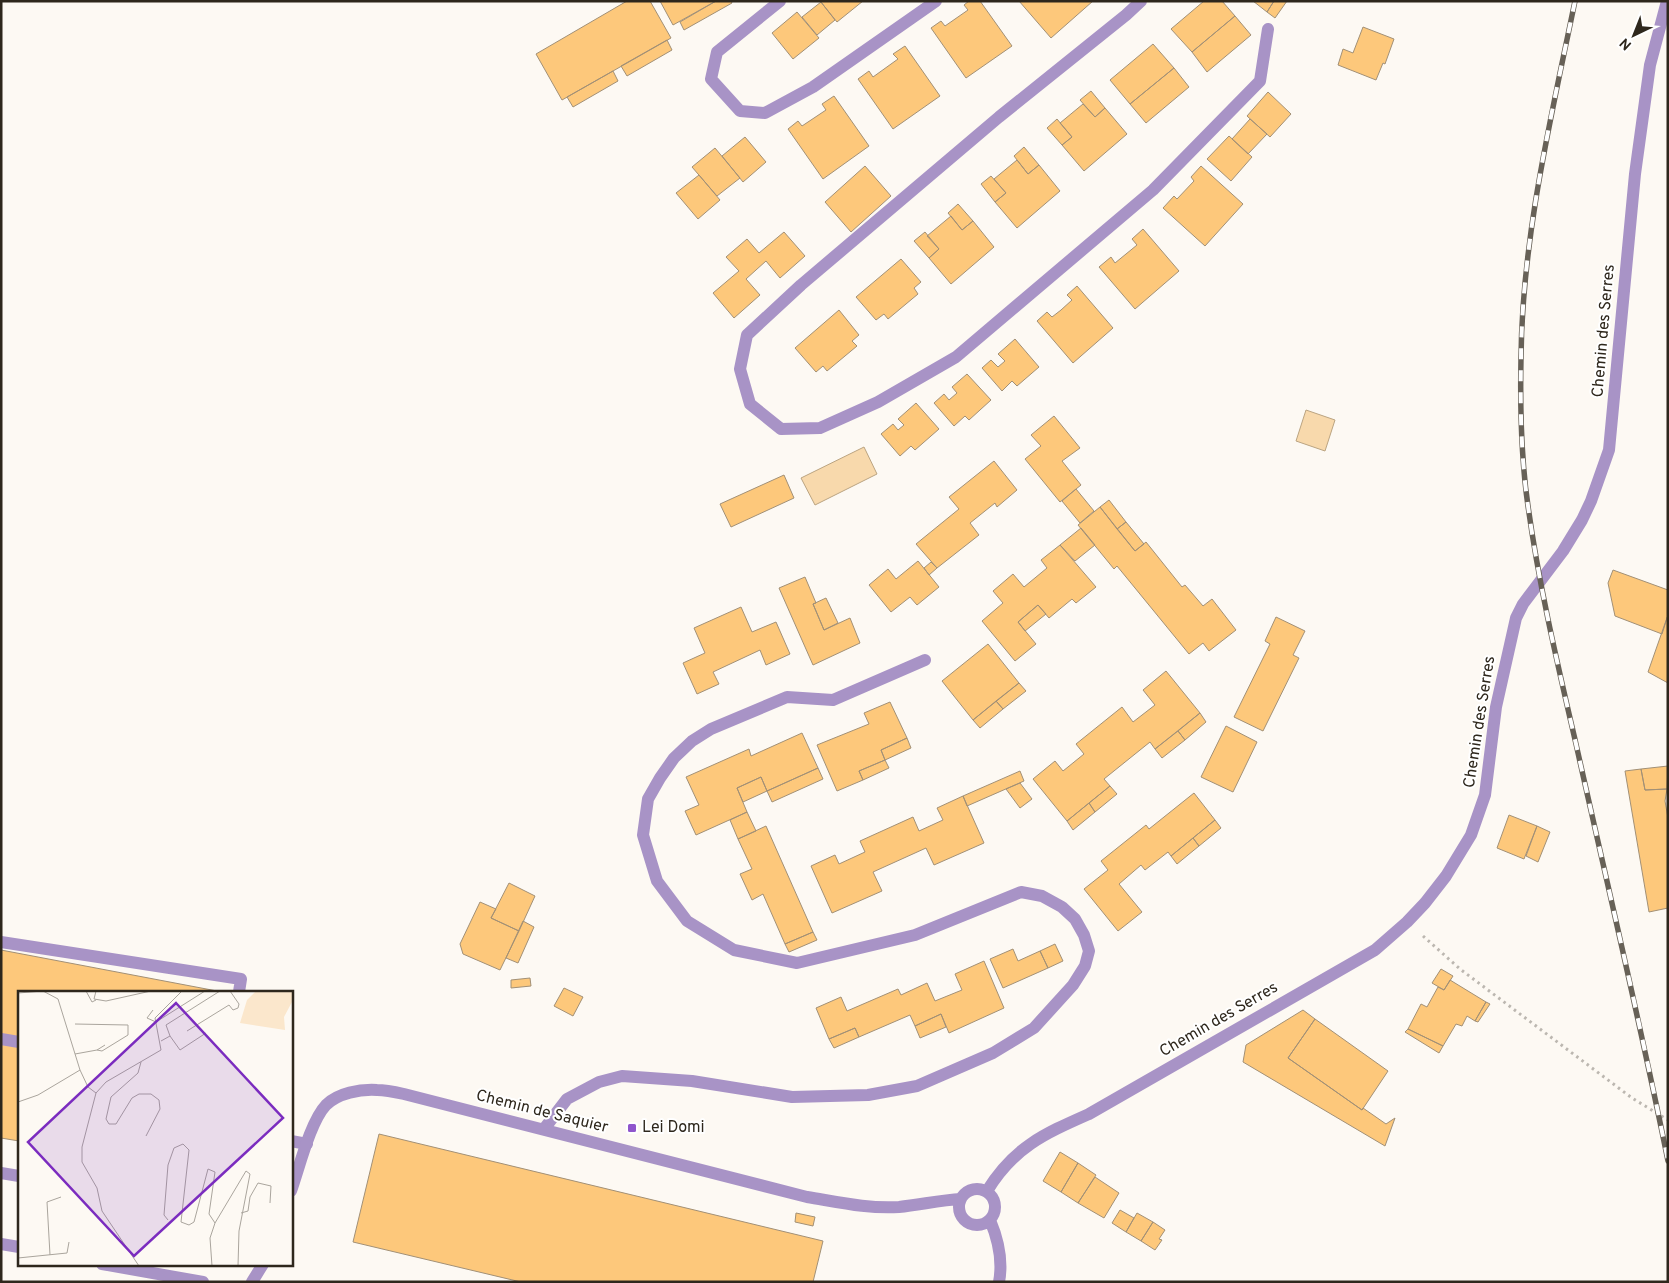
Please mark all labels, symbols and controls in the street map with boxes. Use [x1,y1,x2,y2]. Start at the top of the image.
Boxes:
north arrow [1609,10,1659,60]
text: N [1617,34,1636,53]
street label: Chemin des Serres [1588,264,1620,398]
street label: Chemin des Serres [1460,655,1500,789]
street label: Chemin des Serres [1156,978,1282,1062]
inset map [18,991,292,1266]
street label: Chemin de Saquier [474,1086,610,1138]
place label: Lei Domi [642,1118,705,1138]
marker: Lei Domi [626,1122,638,1134]

